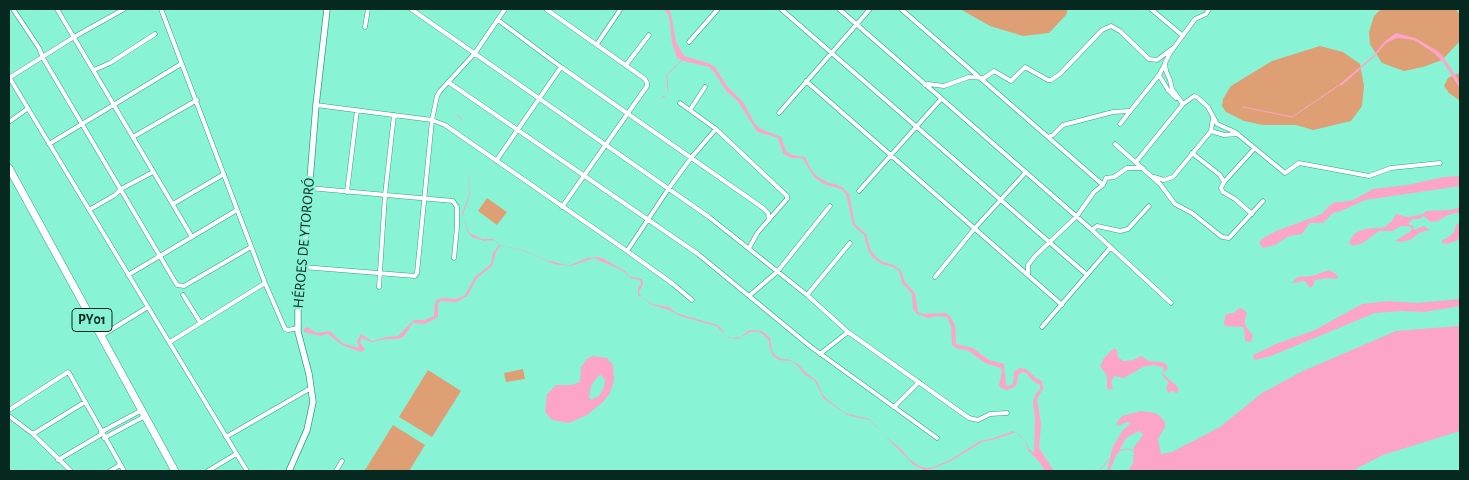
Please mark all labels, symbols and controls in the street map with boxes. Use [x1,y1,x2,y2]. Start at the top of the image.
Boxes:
street label: HÉROES DE YTORORÓ [289,177,319,309]
road number: PY01 [72,308,112,332]

